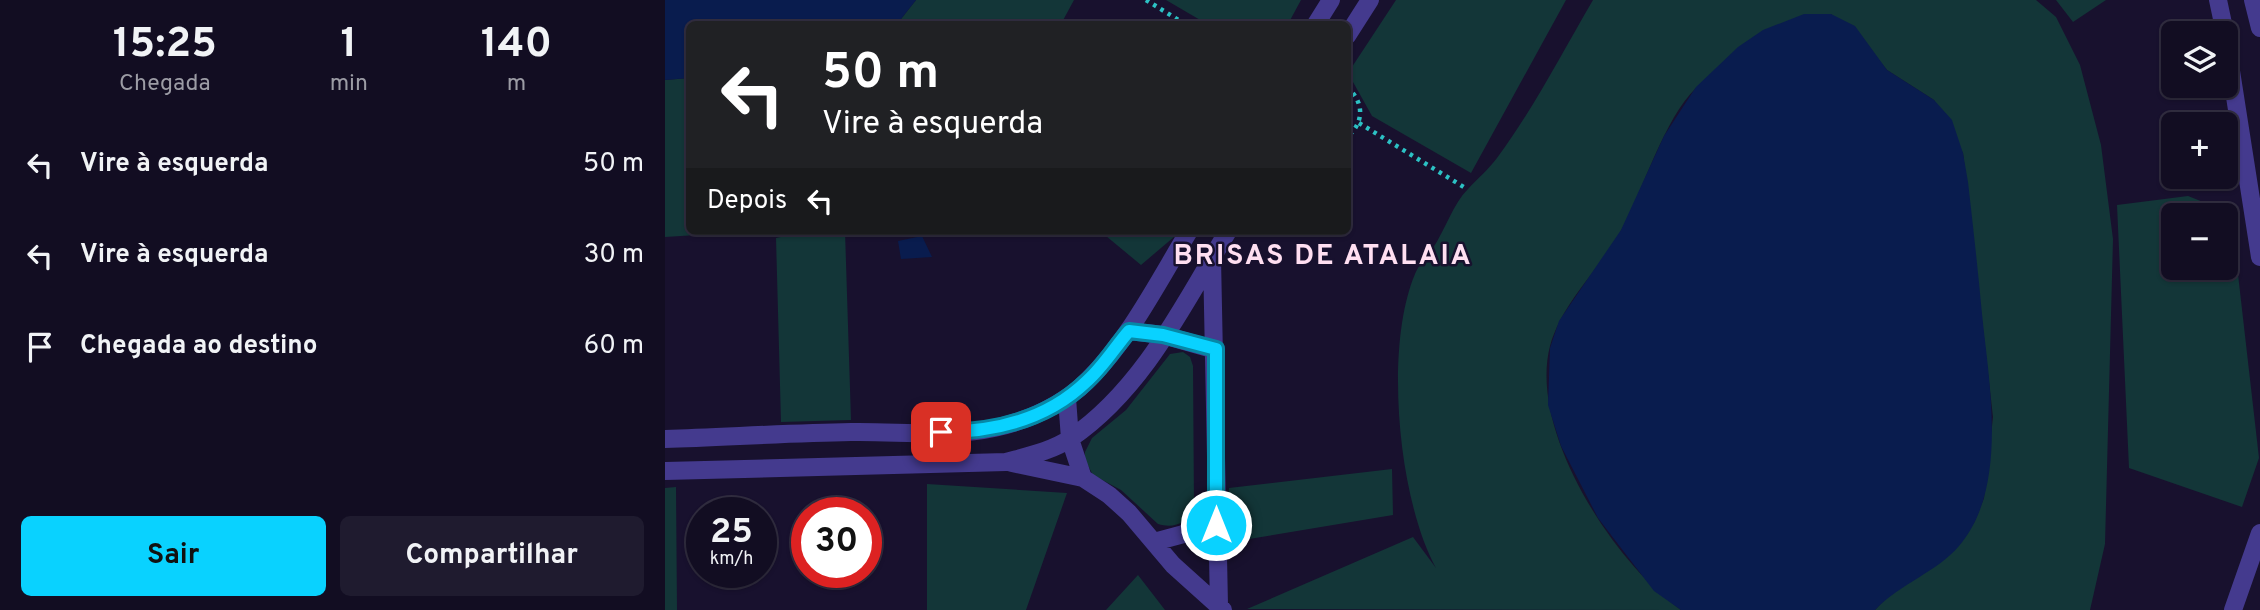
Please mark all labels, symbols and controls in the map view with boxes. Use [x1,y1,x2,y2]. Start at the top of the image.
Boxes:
text: 15:25 [113,19,217,72]
text: 1 [340,19,357,72]
text: 140 [481,19,552,72]
map controls [2161,21,2238,280]
button: layers [2161,21,2238,98]
text: 50 m [822,44,939,106]
icon: left [707,49,798,140]
text: Chegada [119,70,211,99]
text: min [330,70,368,99]
text: m [507,70,526,99]
text: Vire à esquerda [822,105,1043,145]
button: + [2161,112,2238,189]
icon: left [21,146,59,184]
text: Vire à esquerda [80,148,268,181]
text: 50 m [583,148,644,181]
icon: left [801,182,839,220]
text: Depois [707,185,787,218]
button: − [2161,203,2238,280]
icon: left [21,237,59,275]
text: Vire à esquerda [80,239,268,272]
text: 30 m [584,239,644,272]
district label: BRISAS DE ATALAIA [1174,239,1472,275]
icon: arrive [21,328,59,366]
text: Chegada ao destino [80,330,317,363]
text: 60 m [584,330,644,363]
pin [911,402,971,462]
icon: arrive [922,413,960,451]
position arrow [1179,488,1253,562]
speed limit sign: 30 [791,497,882,588]
text: 25 [710,511,753,555]
button: Sair [21,516,326,596]
button: Compartilhar [340,516,644,596]
text: km/h [710,548,753,571]

